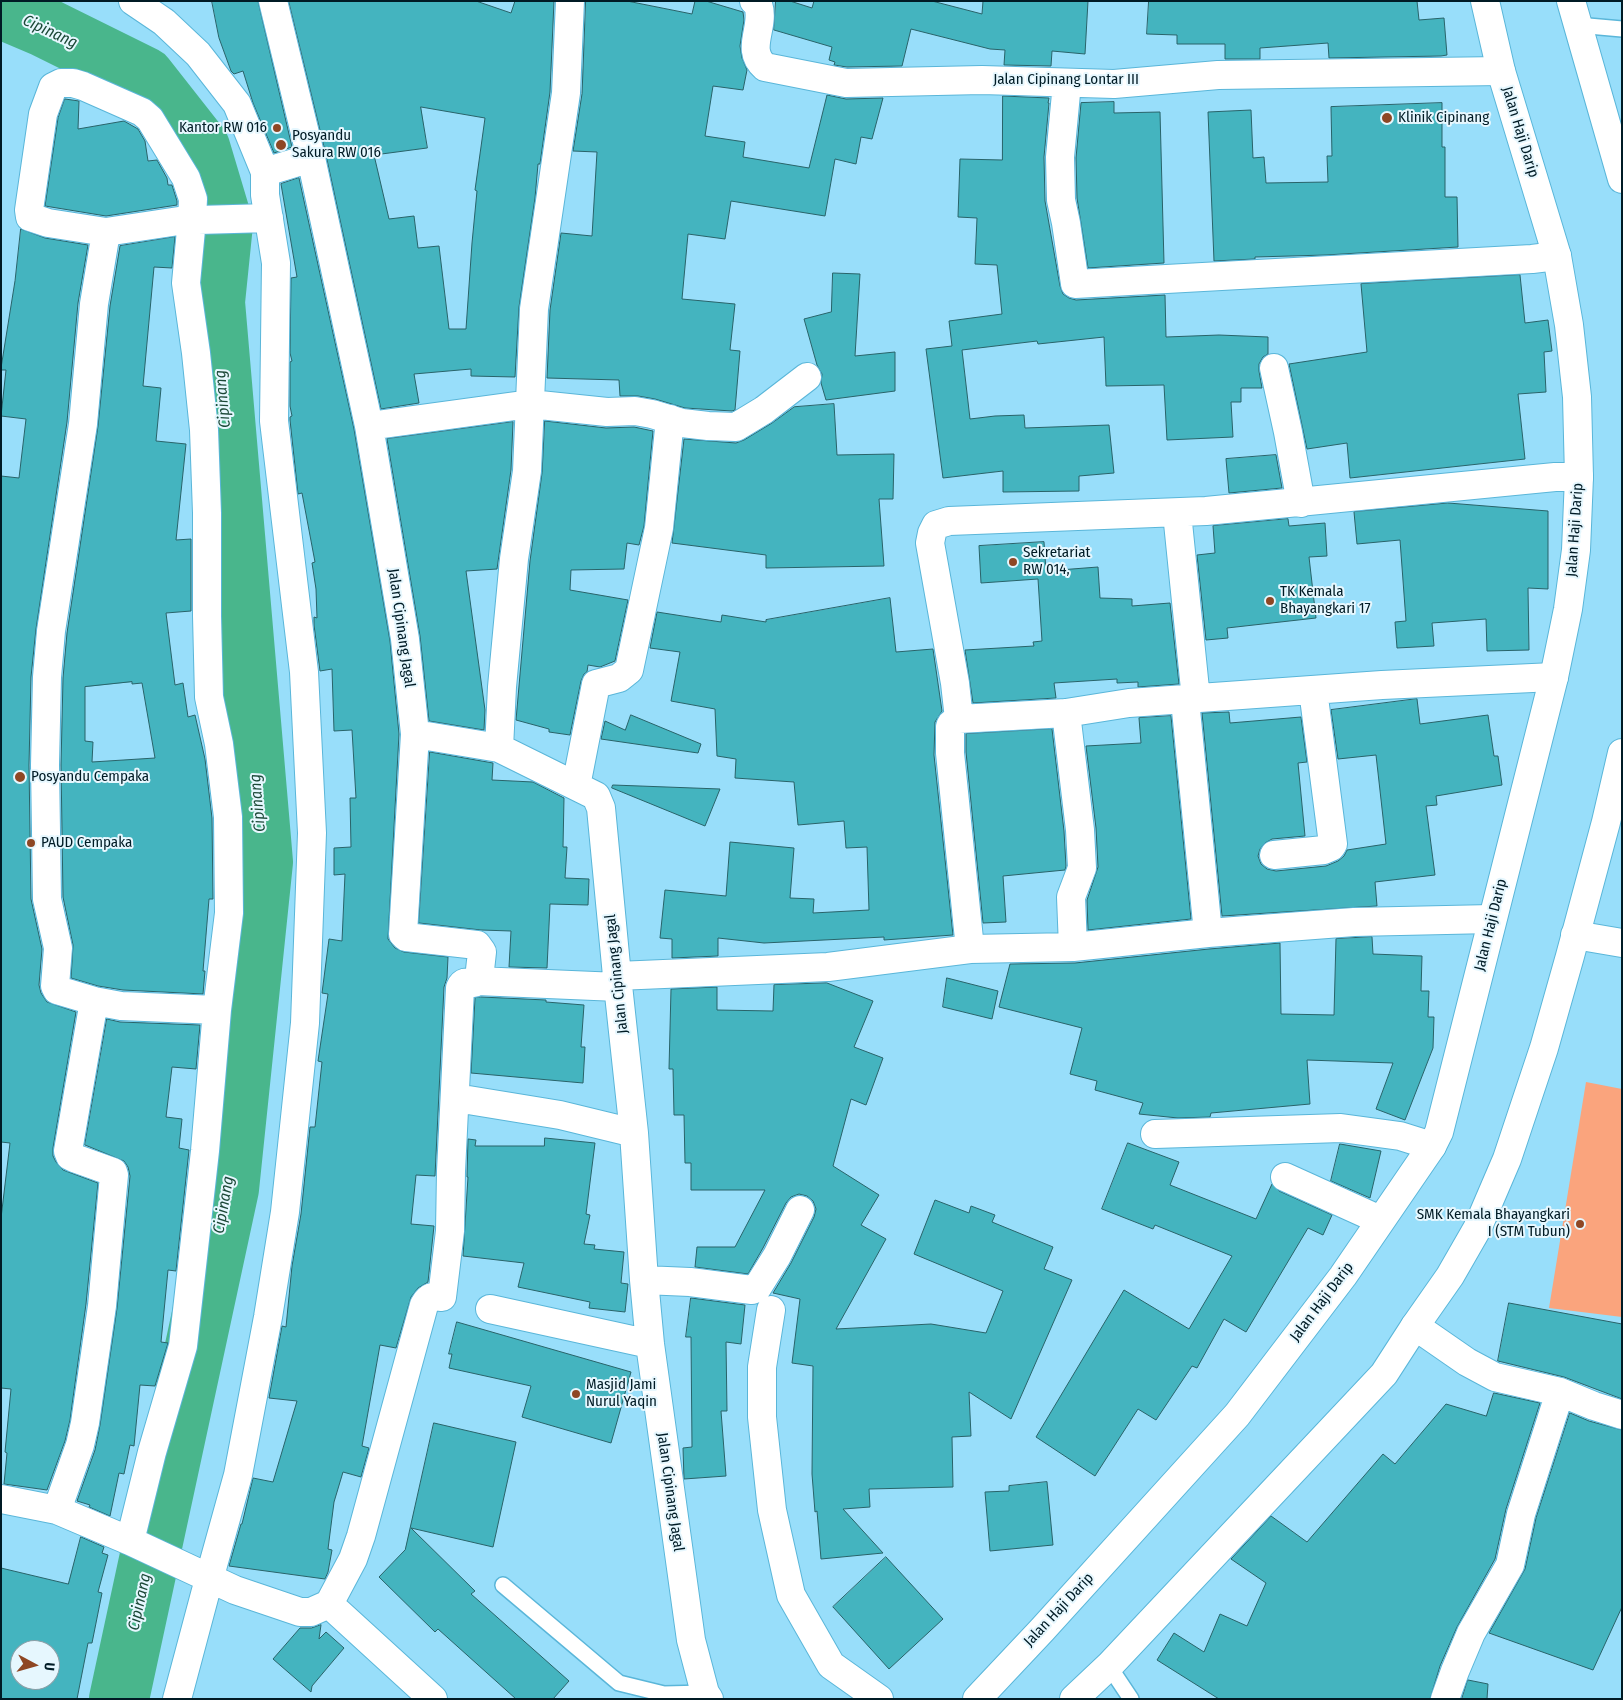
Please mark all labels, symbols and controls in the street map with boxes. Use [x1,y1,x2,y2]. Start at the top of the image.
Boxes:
water label: Cipinang [20,11,80,53]
street label: Jalan Cipinang Lontar III [993,71,1139,89]
street label: Jalan Haji Darip [1498,84,1542,180]
place label: Klinik Cipinang [1398,109,1489,127]
marker: Klinik Cipinang [1380,111,1394,125]
place label: Kantor RW 016 [179,119,267,137]
marker: Kantor RW 016 [271,122,283,134]
place label: Posyandu Sakura RW 016 [292,127,381,162]
marker: Posyandu Sakura RW 016 [274,138,288,152]
water label: Cipinang [211,369,235,429]
street label: Jalan Haji Darip [1563,482,1587,578]
place label: Sekretariat RW 014, [1023,544,1090,579]
marker: Sekretariat RW 014, [1007,556,1019,568]
street label: Jalan Cipinang Jagal [384,567,418,689]
place label: TK Kemala Bhayangkari 17 [1280,583,1371,618]
marker: TK Kemala Bhayangkari 17 [1264,595,1276,607]
place label: Posyandu Cempaka [31,768,149,786]
marker: Posyandu Cempaka [13,770,27,784]
water label: Cipinang [246,773,270,833]
place label: PAUD Cempaka [41,834,132,852]
marker: PAUD Cempaka [25,837,37,849]
street label: Jalan Haji Darip [1471,877,1511,973]
street label: Jalan Cipinang Jagal [602,913,632,1035]
water label: Cipinang [210,1175,238,1235]
place label: SMK Kemala Bhayangkari I (STM Tubun) [1417,1206,1570,1241]
marker: SMK Kemala Bhayangkari I (STM Tubun) [1574,1218,1586,1230]
street label: Jalan Haji Darip [1286,1259,1358,1345]
place label: Masjid Jami Nurul Yaqin [586,1376,657,1411]
marker: Masjid Jami Nurul Yaqin [570,1388,582,1400]
street label: Jalan Cipinang Jagal [653,1431,687,1553]
street label: Jalan Haji Darip [1020,1569,1098,1651]
water label: Cipinang [125,1572,155,1632]
north arrow [10,1640,60,1690]
text: U [41,1662,58,1671]

